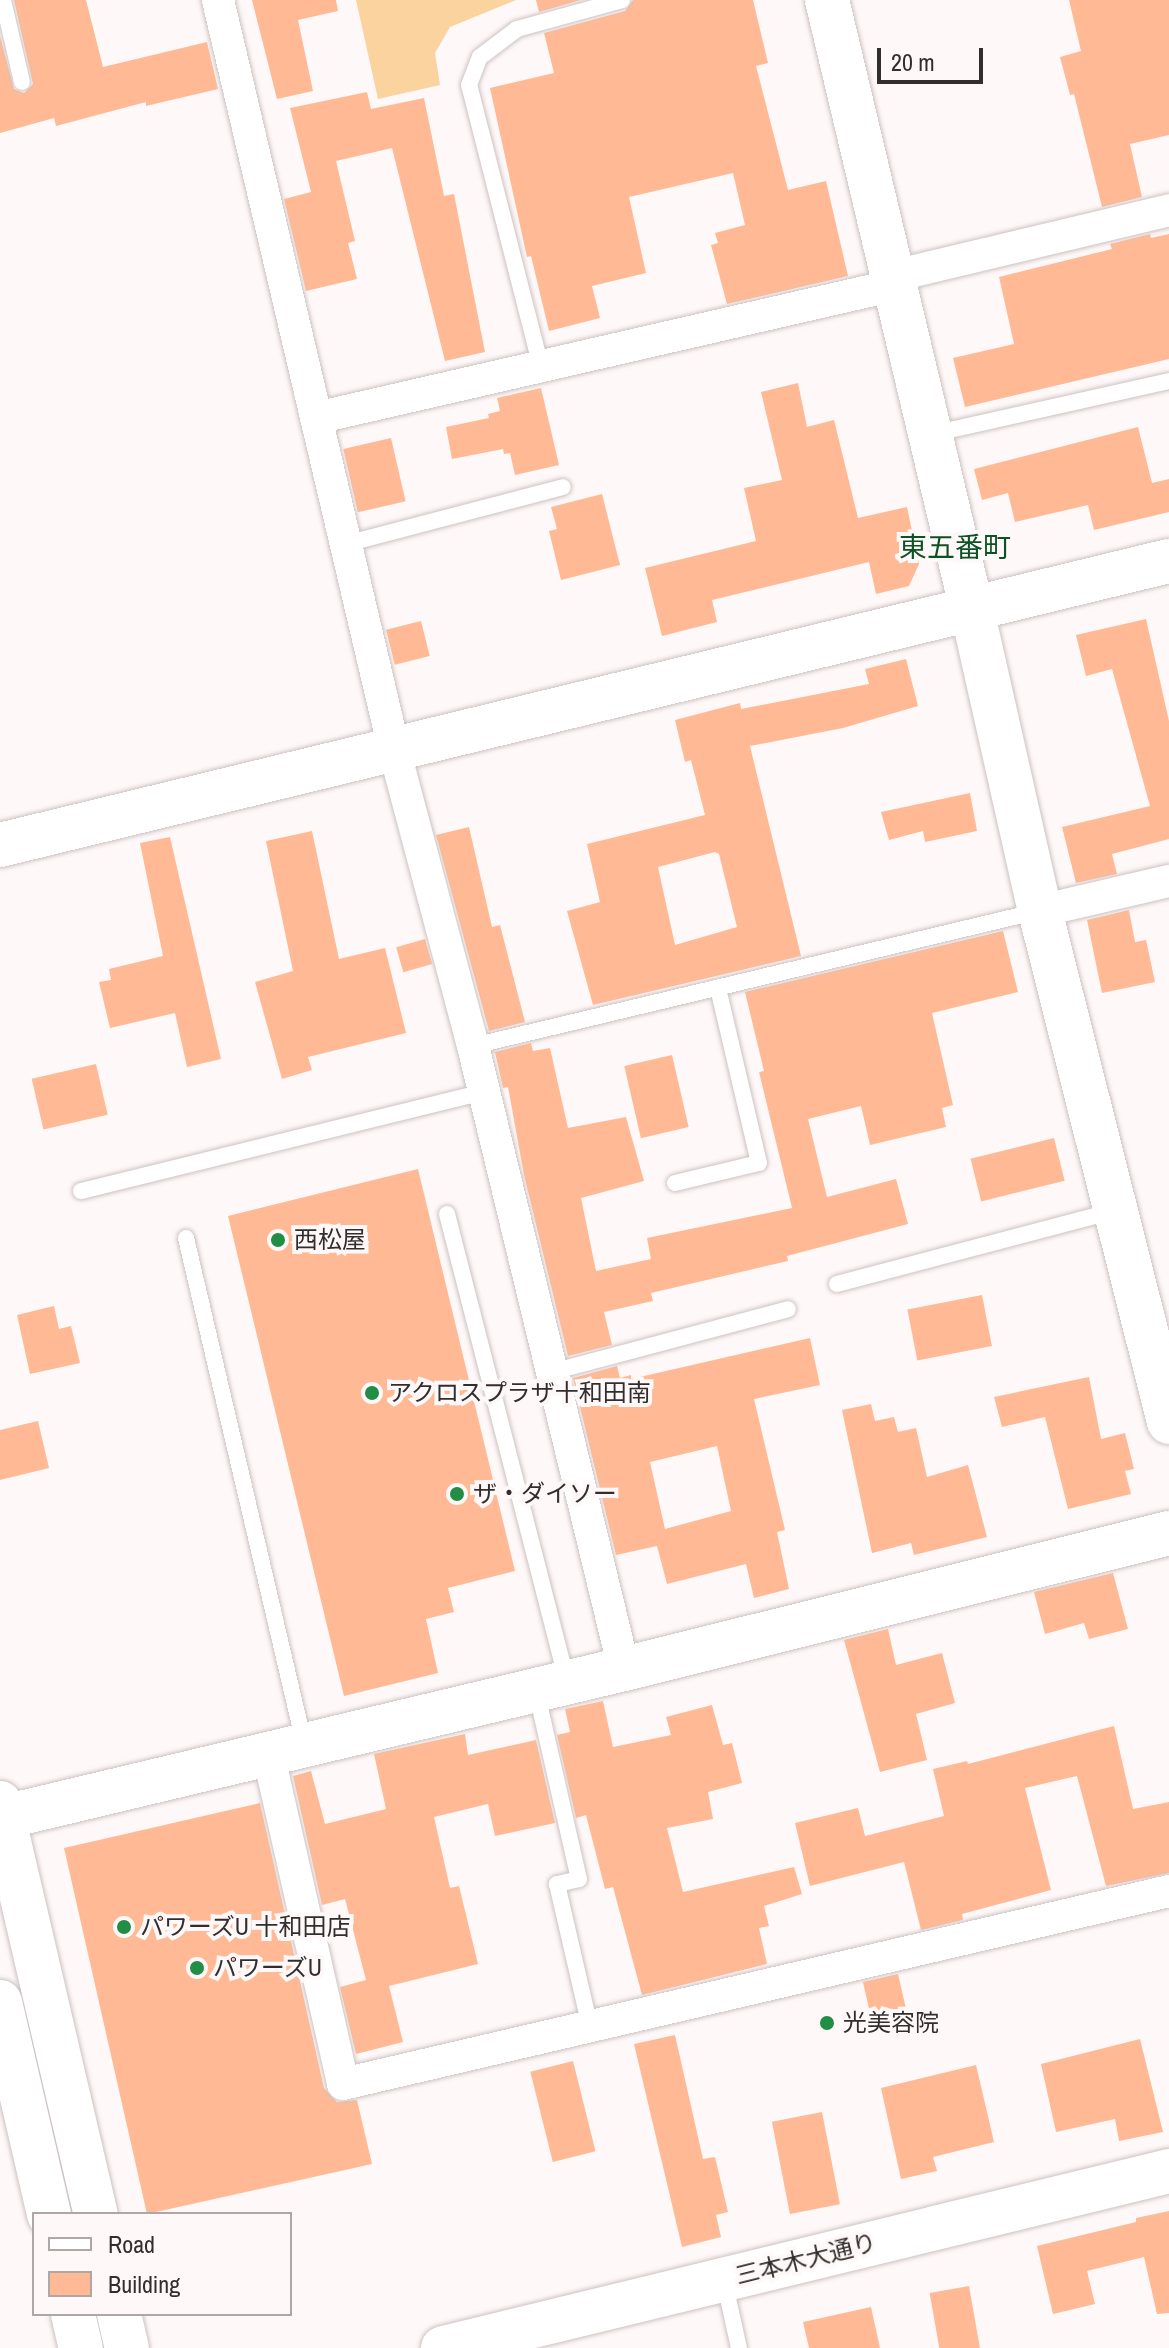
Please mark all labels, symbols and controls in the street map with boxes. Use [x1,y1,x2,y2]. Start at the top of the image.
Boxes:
scale bar [881,32,987,82]
text: 20 m [891,46,935,78]
district label: 東五番町 [899,530,1011,564]
place label: 西松屋 [294,1226,366,1254]
marker: 西松屋 [269,1231,287,1249]
place label: アクロスプラザ十和田南 [388,1379,652,1407]
marker: アクロスプラザ十和田南 [363,1384,381,1402]
place label: ザ・ダイソー [473,1480,617,1508]
marker: ザ・ダイソー [448,1485,466,1503]
place label: パワーズU 十和田店 [140,1913,352,1941]
marker: パワーズU 十和田店 [115,1918,133,1936]
place label: パワーズU [213,1954,323,1982]
marker: パワーズU [188,1959,206,1977]
place label: 光美容院 [843,2009,939,2037]
marker: 光美容院 [818,2014,836,2032]
legend [32,2212,292,2316]
text: Road [108,2228,155,2260]
street label: 三本木大通り [733,2228,879,2290]
text: Building [108,2268,180,2300]

